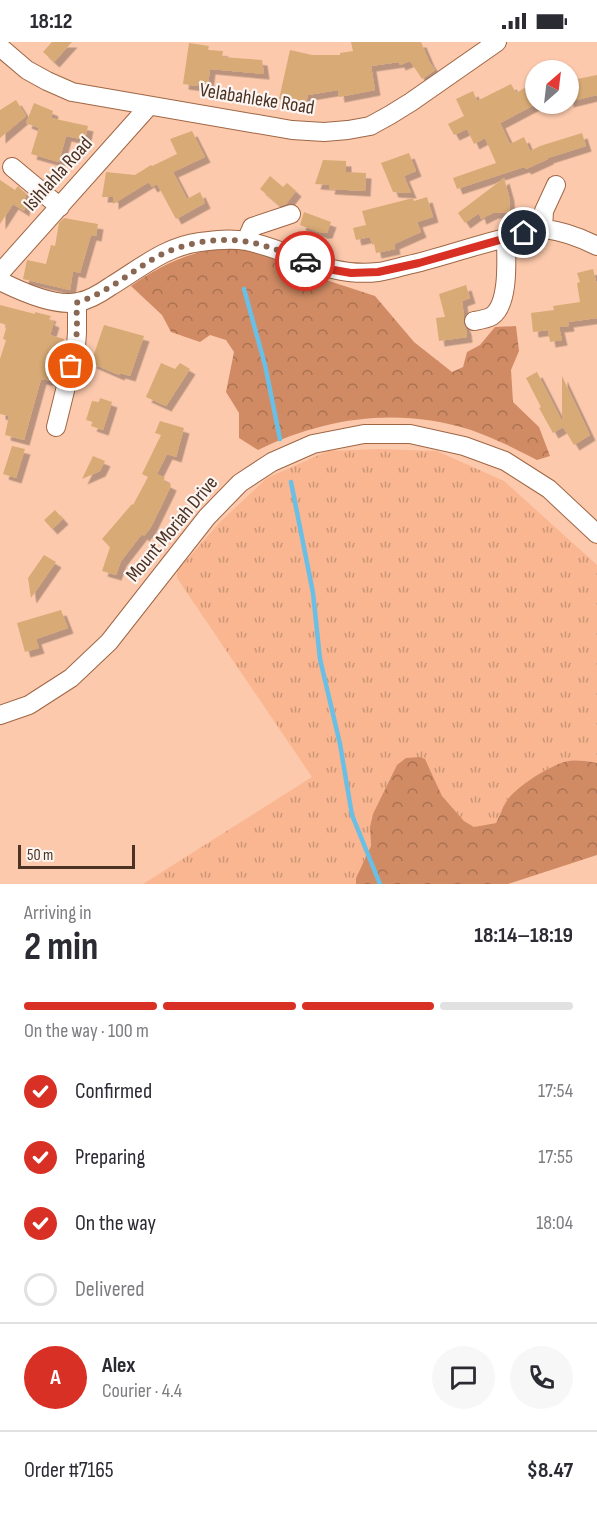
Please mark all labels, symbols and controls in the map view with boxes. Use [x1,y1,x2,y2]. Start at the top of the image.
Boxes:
text: 18:12 [30,8,72,35]
north arrow [525,60,579,114]
map controls [525,60,579,114]
street label: Velabahleke Road [198,78,316,120]
street label: Isihlahla Road [19,132,97,216]
pin [498,207,549,258]
icon: home [507,216,540,249]
courier [275,231,335,291]
icon: car [289,245,322,278]
pin [45,340,96,391]
icon: bag [54,349,87,382]
street label: Mount Moriah Drive [121,471,223,587]
scale bar [18,842,135,870]
text: 50 m [27,846,53,865]
text: Arriving in [24,901,92,925]
text: 18:14–18:19 [474,922,573,949]
text: 2 min [24,924,98,971]
text: On the way · 100 m [24,1019,149,1043]
icon: check [24,1075,57,1108]
text: Confirmed [75,1078,152,1105]
text: 17:54 [538,1079,573,1103]
icon: check [24,1141,57,1174]
text: Preparing [75,1144,145,1171]
text: 17:55 [538,1145,573,1169]
icon: check [24,1207,57,1240]
text: On the way [75,1210,156,1237]
text: 18:04 [536,1211,573,1235]
text: Delivered [75,1276,144,1303]
button: chat [432,1346,495,1409]
button: phone [510,1346,573,1409]
text: Alex [102,1352,135,1379]
text: A [50,1364,61,1391]
text: Courier · 4.4 [102,1379,182,1403]
text: Order #7165 [24,1457,114,1484]
text: $8.47 [527,1457,573,1484]

